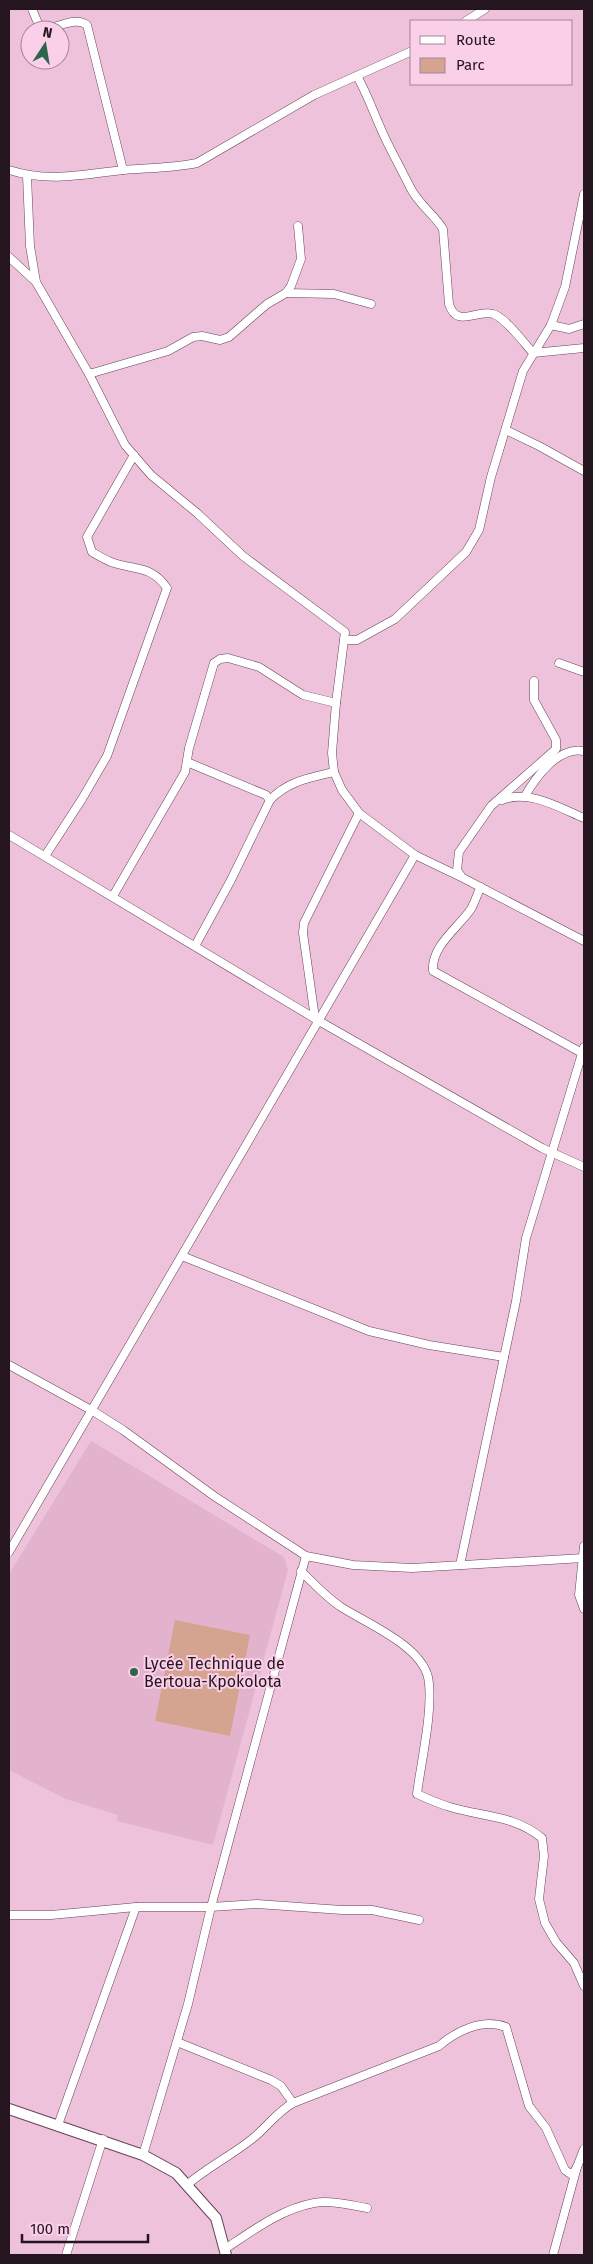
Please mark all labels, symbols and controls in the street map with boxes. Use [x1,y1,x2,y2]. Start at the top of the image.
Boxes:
north arrow [20,20,70,70]
legend [410,20,573,85]
text: N [41,23,54,42]
text: Route [456,31,496,49]
text: Parc [456,56,485,74]
place label: Lycée Technique de Bertoua-Kpokolota [144,1654,285,1691]
marker: Lycée Technique de Bertoua-Kpokolota [128,1666,140,1678]
scale bar [22,2212,149,2244]
text: 100 m [30,2220,70,2238]

